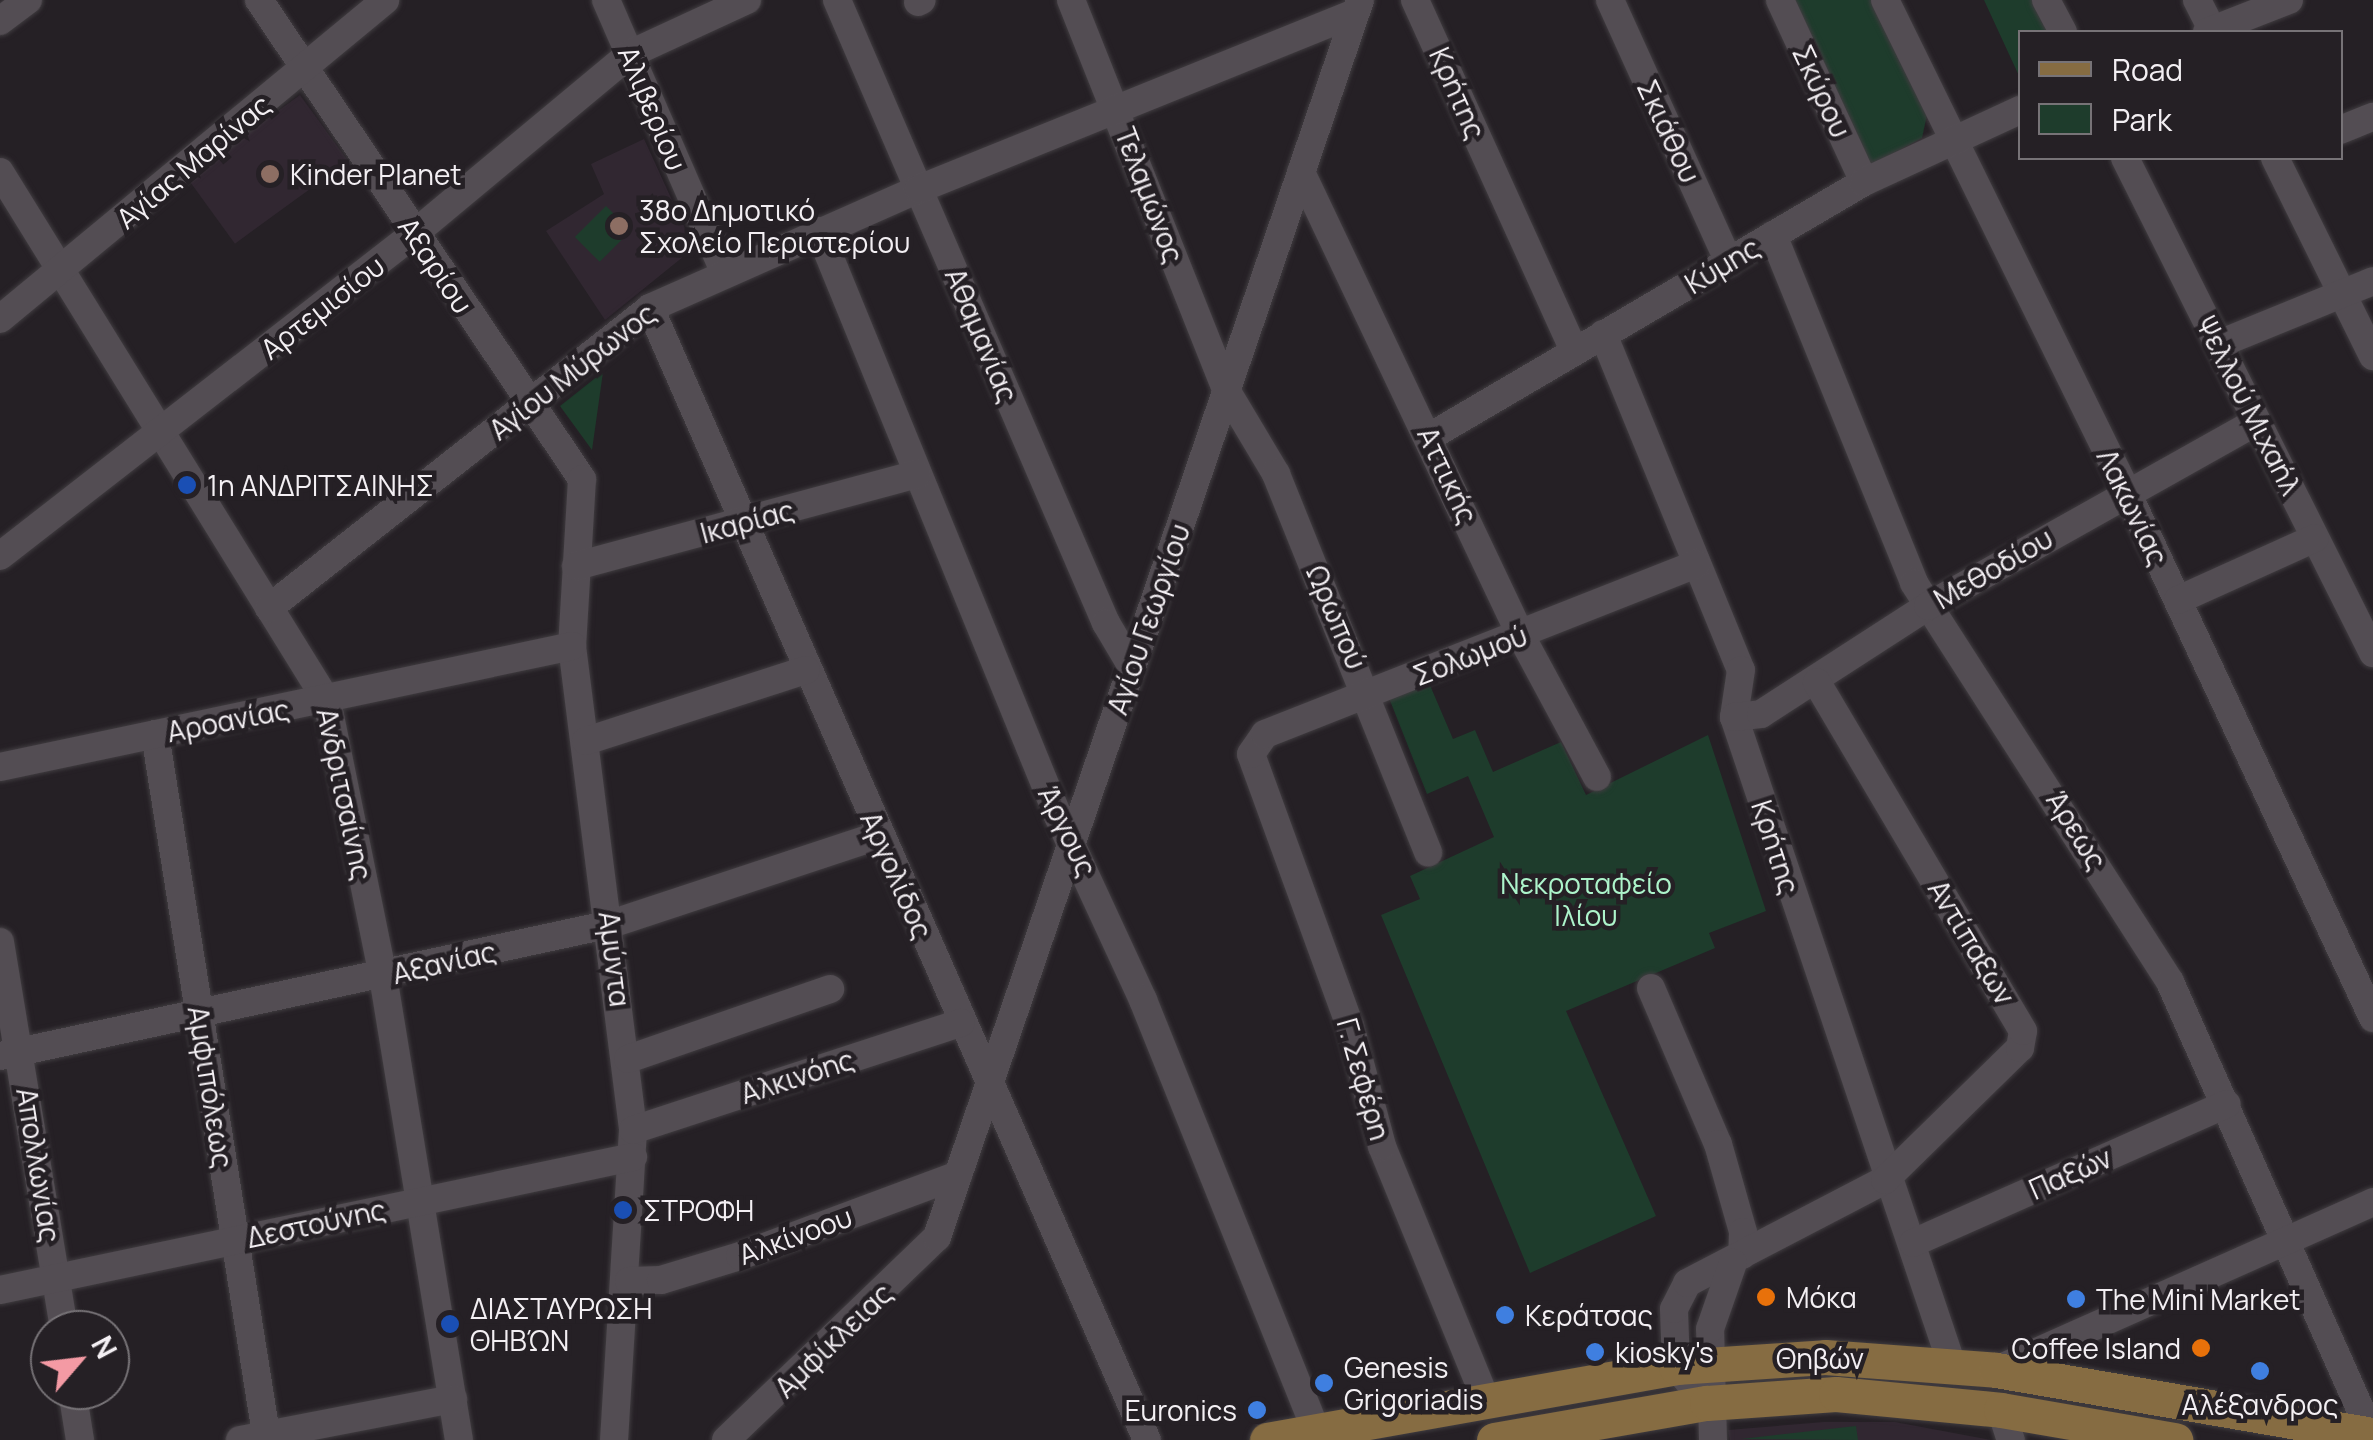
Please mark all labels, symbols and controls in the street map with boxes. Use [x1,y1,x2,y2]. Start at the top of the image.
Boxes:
legend [2018,30,2343,160]
street label: Σκύρου [1786,40,1858,142]
street label: Αλιβερίου [612,41,694,175]
street label: Κρήτης [1423,42,1493,144]
text: Road [2112,49,2183,90]
street label: Σκιάθου [1631,74,1707,188]
street label: Αγίας Μαρίνας [109,87,277,235]
text: Park [2112,99,2172,140]
street label: Τελαμώνος [1109,123,1191,267]
place label: Kinder Planet [290,157,461,191]
marker: Kinder Planet [259,163,281,185]
place label: 38ο Δημοτικό Σχολείο Περιστερίου [639,193,910,259]
street label: Αξαρίου [392,211,480,319]
marker: 38ο Δημοτικό Σχολείο Περιστερίου [608,215,630,237]
street label: Κύμης [1679,230,1765,300]
street label: Αρτεμισίου [253,248,391,366]
street label: Αθαμανίας [939,263,1025,407]
street label: Αγίου Μύρωνος [482,296,662,446]
street label: Ψελλού Μιχαήλ [2189,310,2309,500]
street label: Αττικής [1411,421,1485,529]
street label: Λακωνίας [2091,444,2175,570]
place label: 1η ΑΝΔΡΙΤΣΑΙΝΗΣ [207,468,434,502]
marker: 1η ΑΝΔΡΙΤΣΑΙΝΗΣ [176,474,198,496]
street label: Ικαρίας [696,492,798,550]
street label: Αγίου Γεωργίου [1100,519,1196,719]
street label: Μεθοδίου [1928,521,2058,615]
street label: Ωρωπού [1300,560,1374,674]
street label: Σολωμού [1408,618,1532,692]
street label: Αροανίας [164,692,292,748]
street label: Ανδριτσαίνης [310,705,380,883]
street label: Άργους [1032,780,1104,882]
street label: Άρεως [2040,785,2114,875]
street label: Κρήτης [1745,796,1807,898]
street label: Αργολίδος [854,806,940,944]
park label: Νεκροταφείο Ιλίου [1500,866,1672,932]
street label: Αντίπαξων [1922,874,2022,1010]
street label: Αμύντα [592,909,638,1009]
street label: Αξανίας [389,934,499,990]
street label: Αμφιπόλεως [182,1004,240,1170]
street label: Γ. Σεφέρη [1331,1014,1397,1144]
street label: Αλκινόης [736,1042,858,1110]
street label: Απολλωνίας [10,1085,68,1245]
street label: Παξών [2024,1140,2116,1206]
street label: Δεστούνης [243,1192,389,1254]
place label: ΣΤΡΟΦΗ [643,1193,754,1227]
marker: ΣΤΡΟΦΗ [612,1199,634,1221]
street label: Αλκίνοου [734,1199,856,1271]
street label: Αμφίκλειας [768,1276,898,1404]
place label: Μόκα [1786,1280,1857,1314]
place label: The Mini Market [2096,1282,2301,1316]
marker: Μόκα [1755,1286,1777,1308]
marker: The Mini Market [2065,1288,2087,1310]
place label: ΔΙΑΣΤΑΥΡΩΣΗ ΘΗΒΏΝ [470,1291,653,1357]
place label: Κεράτσας [1525,1298,1653,1332]
marker: Κεράτσας [1494,1304,1516,1326]
north arrow [30,1310,130,1410]
marker: ΔΙΑΣΤΑΥΡΩΣΗ ΘΗΒΏΝ [439,1313,461,1335]
text: N [83,1329,126,1365]
place label: Coffee Island [2012,1331,2181,1365]
place label: kiosky's [1615,1335,1714,1369]
marker: Coffee Island [2190,1337,2212,1359]
marker: kiosky's [1584,1341,1606,1363]
street label: Θηβών [1776,1341,1864,1375]
place label: Genesis Grigoriadis [1344,1350,1484,1416]
marker: Αλέξανδρος [2249,1360,2271,1382]
marker: Genesis Grigoriadis [1313,1372,1335,1394]
place label: Αλέξανδρος [2182,1387,2338,1421]
place label: Euronics [1125,1393,1237,1427]
marker: Euronics [1246,1399,1268,1421]

